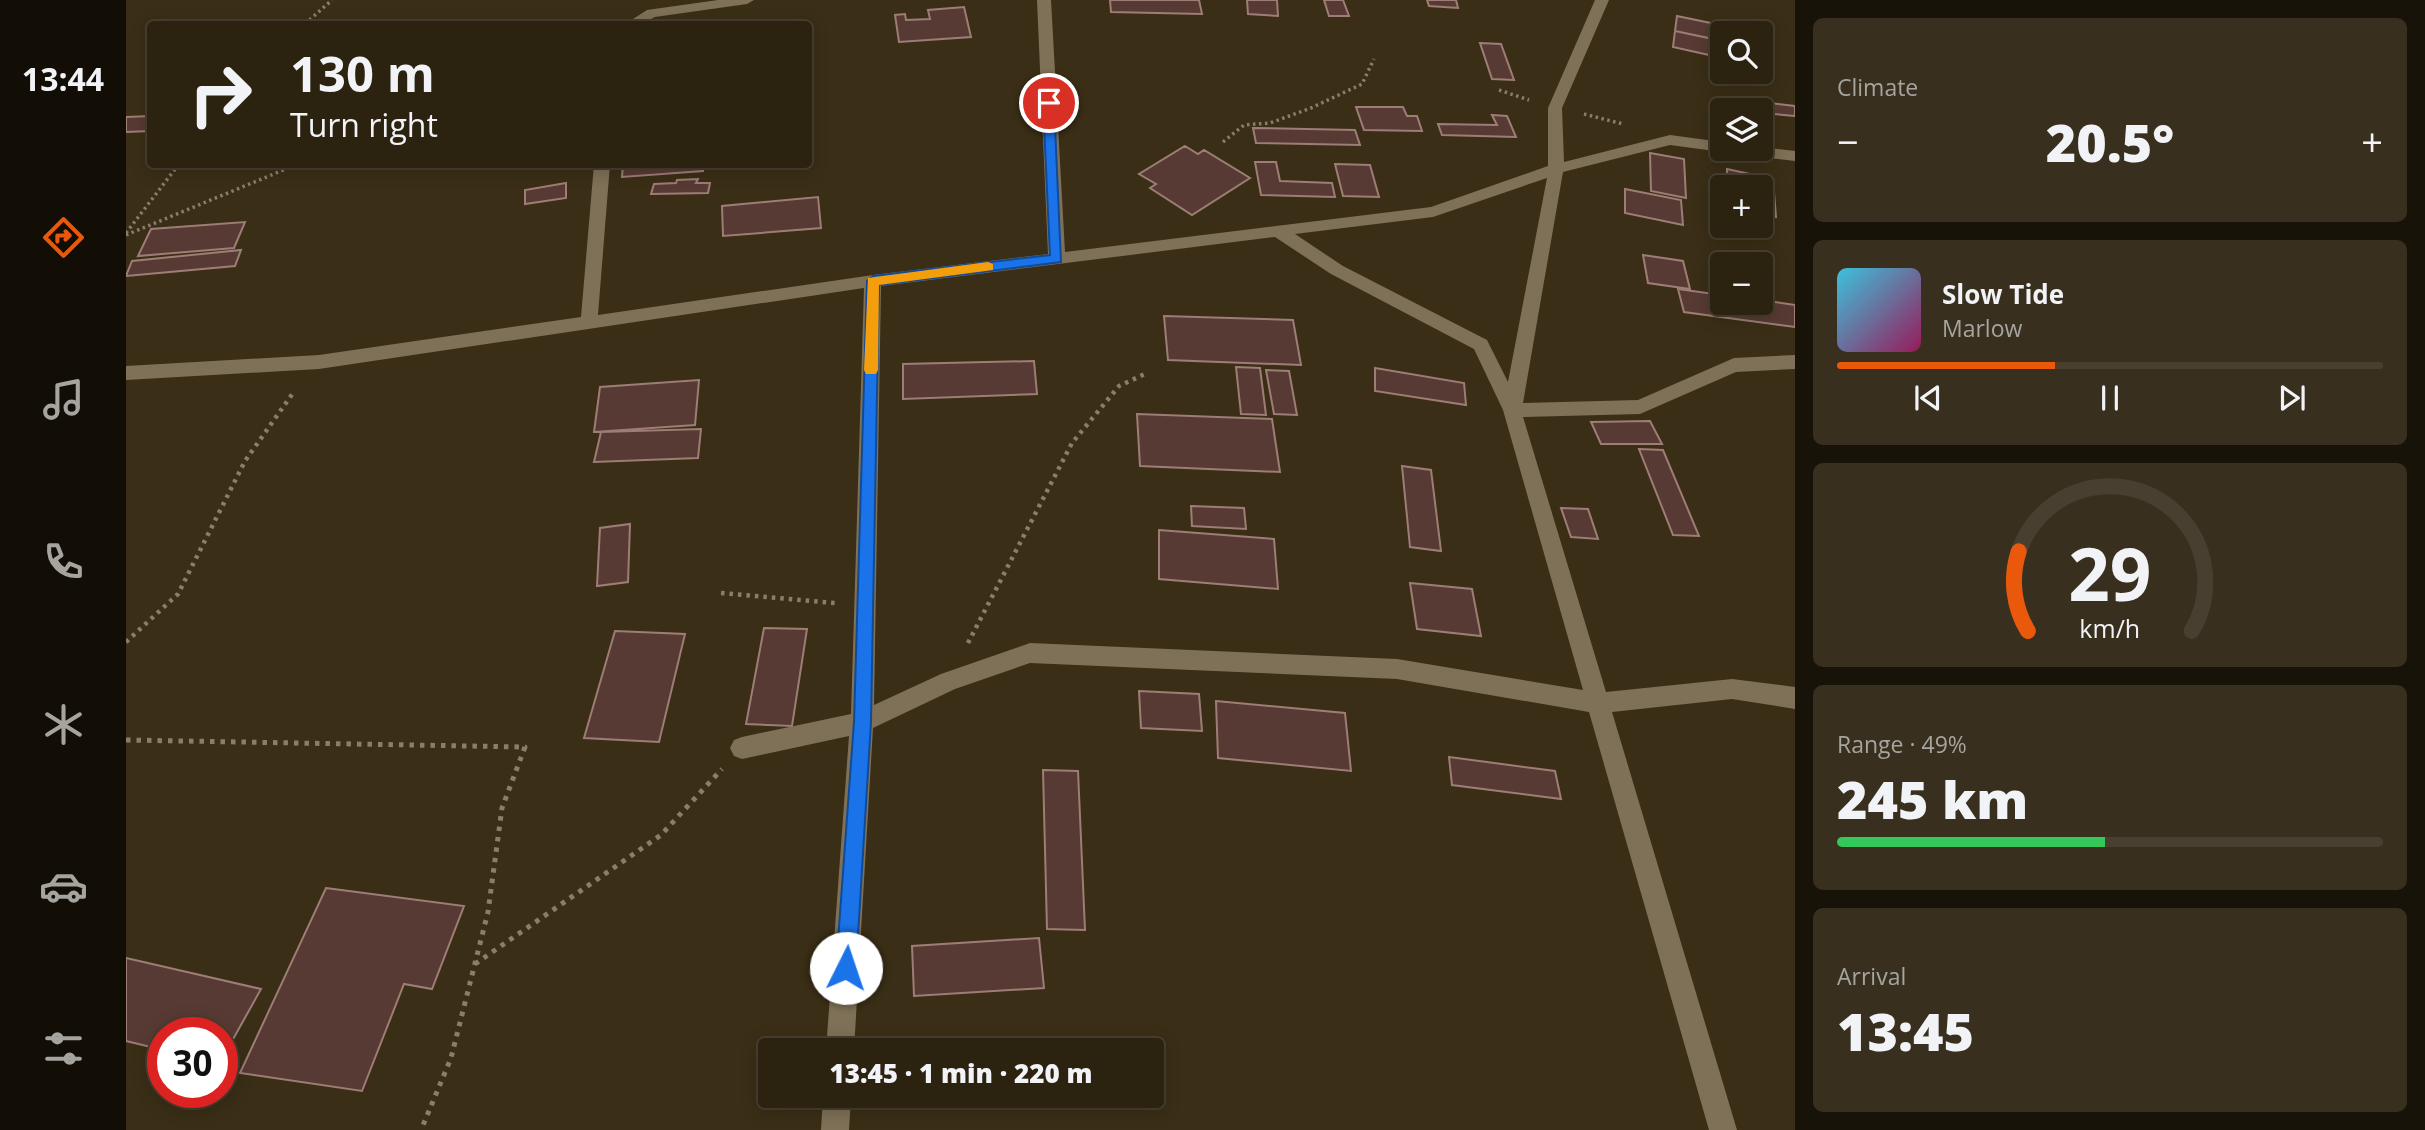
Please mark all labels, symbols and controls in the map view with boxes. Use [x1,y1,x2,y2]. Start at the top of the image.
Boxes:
map controls [1710,21,1773,315]
button: search [1710,21,1773,84]
text: 130 m [290,40,435,106]
icon: right [175,49,266,140]
text: 13:44 [22,57,104,100]
text: Climate [1837,71,1918,103]
pin [1019,73,1079,133]
icon: arrive [1030,84,1068,122]
button: layers [1710,98,1773,161]
text: Turn right [290,103,438,146]
text: 20.5° [2046,106,2174,177]
text: − [1837,115,1859,167]
text: + [2361,115,2383,167]
button: + [1710,175,1773,238]
icon: directions [39,213,88,262]
button: − [1710,252,1773,315]
text: Slow Tide [1942,276,2064,312]
text: Marlow [1942,312,2022,344]
icon: music [39,375,88,424]
icon: previous [1909,379,1947,417]
icon: pause [2091,379,2129,417]
icon: next [2273,379,2311,417]
text: 29 [2068,523,2152,622]
icon: phone [39,537,88,586]
text: km/h [2080,611,2140,645]
icon: climate [39,700,88,749]
text: Range · 49% [1837,728,1967,760]
text: 245 km [1837,763,2028,834]
icon: car [39,862,88,911]
position arrow [809,931,883,1005]
text: Arrival [1837,960,1906,992]
text: 13:45 [1837,995,1974,1066]
speed limit sign: 30 [147,1017,238,1108]
icon: filters [39,1024,88,1073]
text: 13:45 · 1 min · 220 m [830,1055,1092,1091]

